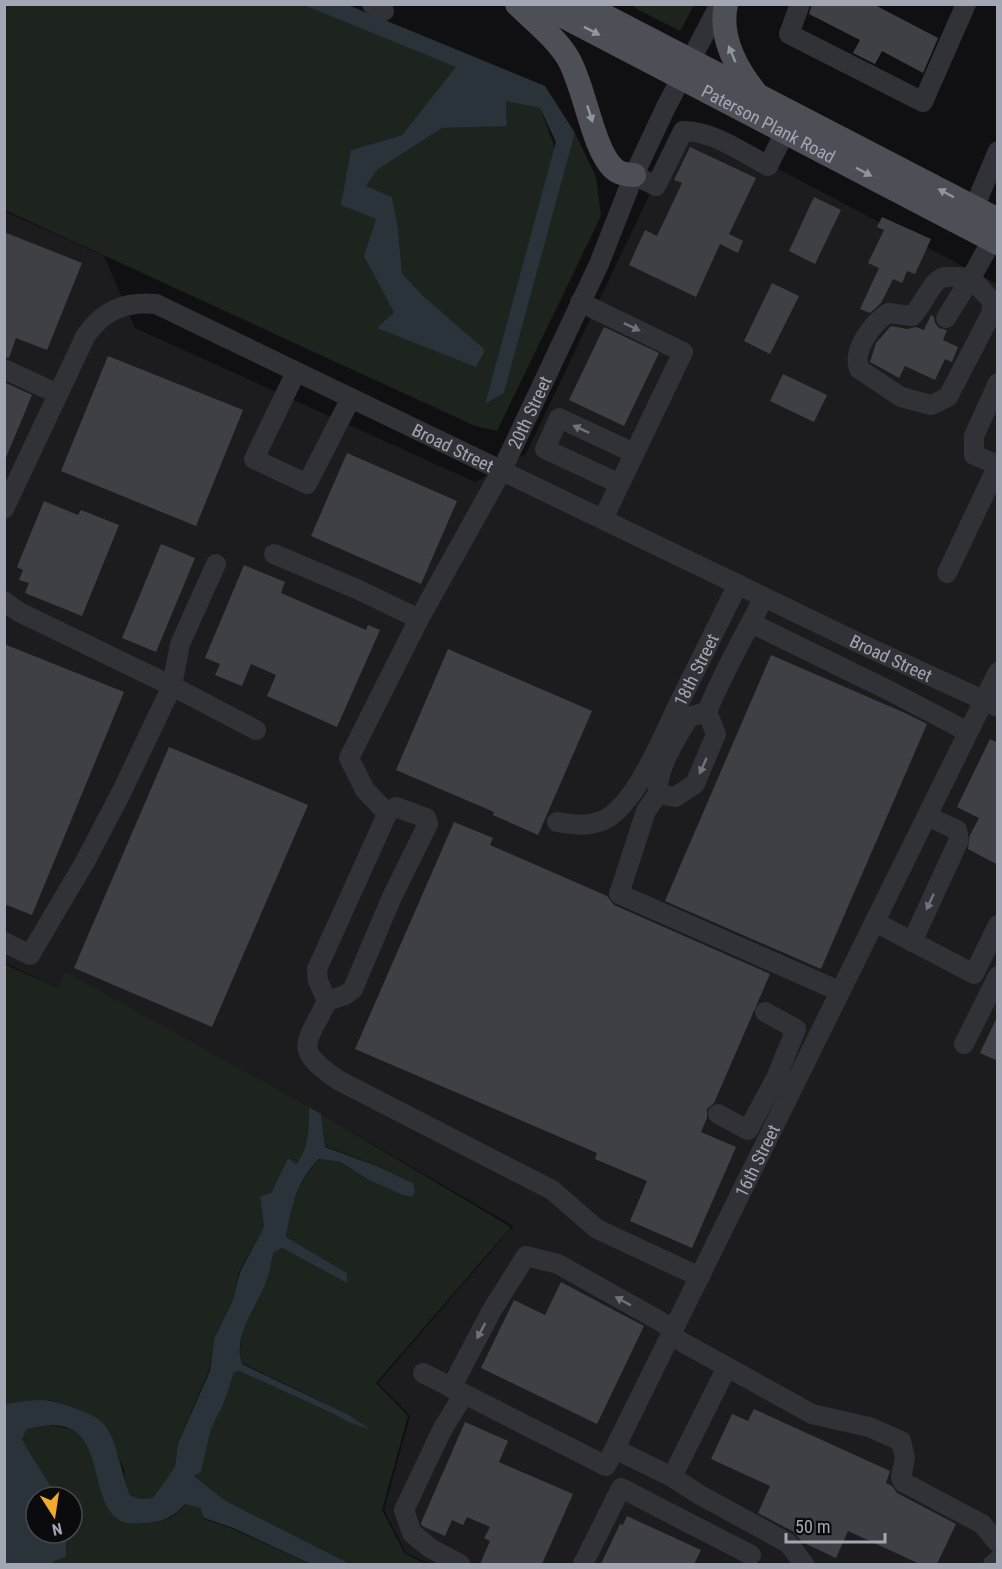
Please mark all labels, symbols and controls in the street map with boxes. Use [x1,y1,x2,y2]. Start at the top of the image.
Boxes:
one-way arrow [584,26,601,36]
one-way arrow [727,44,737,62]
street label: Paterson Plank Road [698,80,839,167]
one-way arrow [585,105,595,123]
one-way arrow [855,168,872,177]
one-way arrow [937,189,954,198]
one-way arrow [623,323,640,332]
street label: 20th Street [503,372,555,452]
street label: Broad Street [409,419,497,476]
one-way arrow [573,424,590,433]
street label: 18th Street [669,630,722,709]
street label: Broad Street [847,630,936,686]
one-way arrow [698,758,708,776]
one-way arrow [926,893,935,910]
street label: 16th Street [730,1121,784,1200]
one-way arrow [614,1296,631,1306]
one-way arrow [476,1323,486,1340]
north arrow [24,1485,84,1545]
scale bar [786,1506,885,1544]
text: 50 m [795,1516,830,1537]
text: N [50,1519,64,1539]

